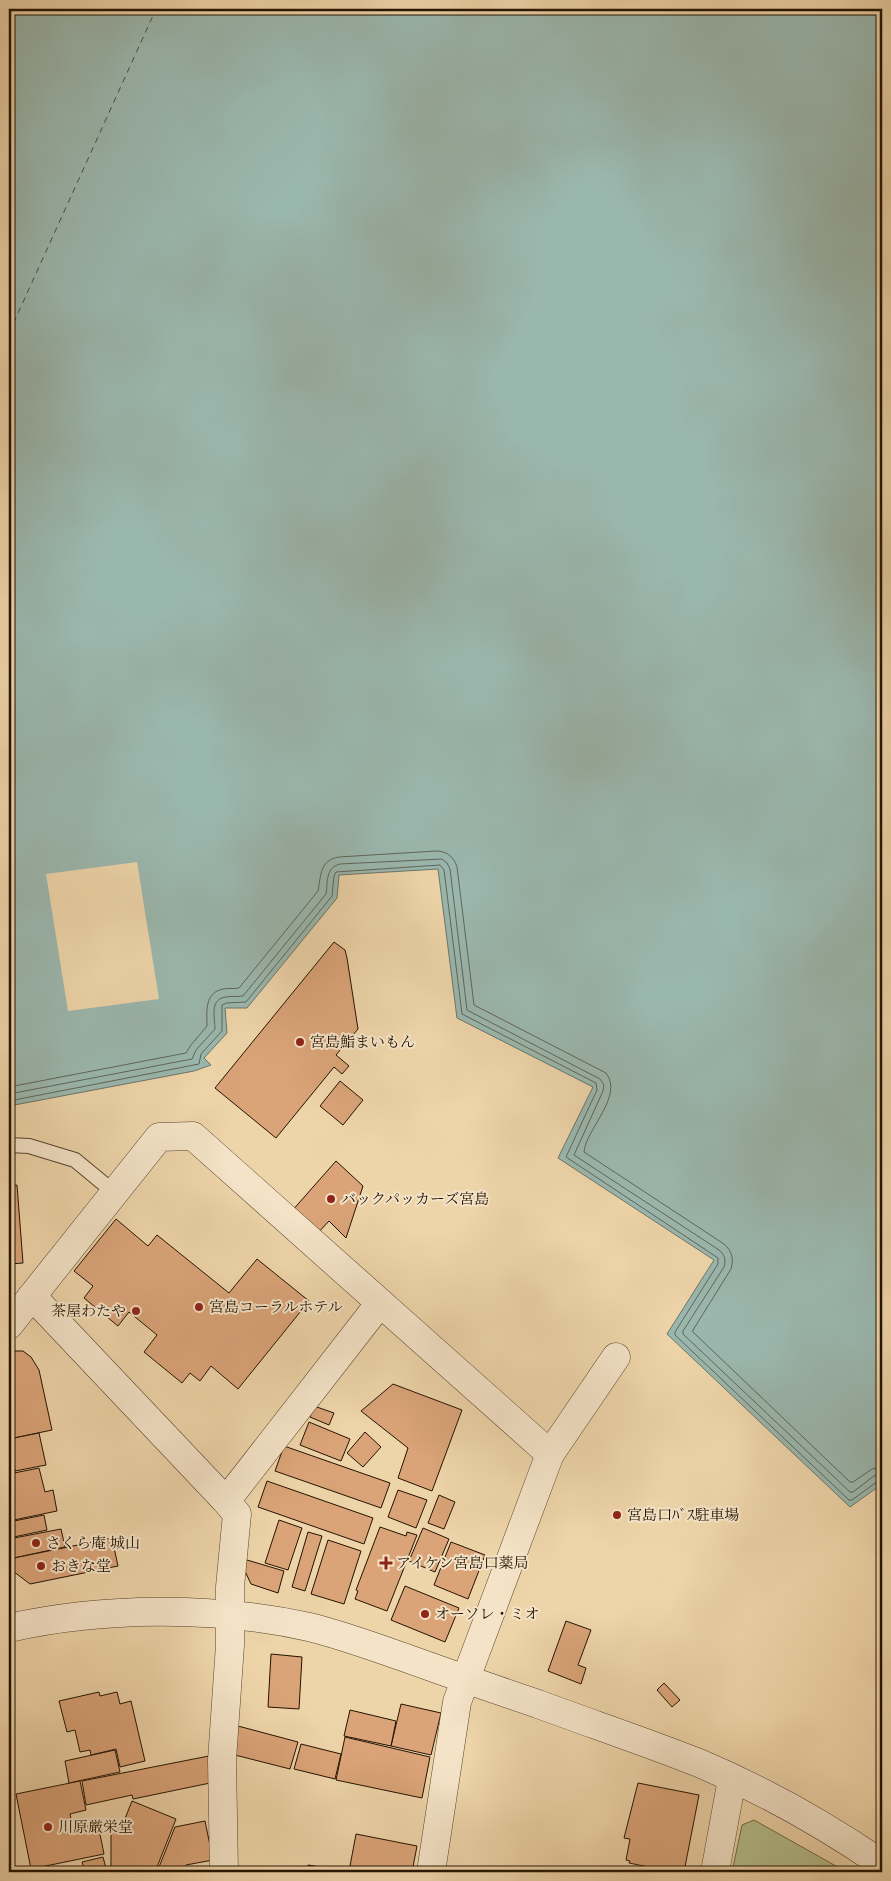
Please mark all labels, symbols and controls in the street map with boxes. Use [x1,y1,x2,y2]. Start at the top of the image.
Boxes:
place label: 宮島鮨まいもん [310,1032,415,1051]
marker: 宮島鮨まいもん [294,1036,306,1048]
place label: バックパッカーズ宮島 [341,1189,489,1208]
marker: バックパッカーズ宮島 [325,1193,337,1205]
place label: 宮島コーラルホテル [209,1297,343,1316]
place label: 茶屋わたや [51,1301,126,1320]
marker: 宮島コーラルホテル [193,1301,205,1313]
marker: 茶屋わたや [130,1305,142,1317]
place label: 宮島口ﾊﾞｽ駐車場 [627,1505,740,1524]
marker: 宮島口ﾊﾞｽ駐車場 [611,1509,623,1521]
place label: さくら庵 城山 [46,1533,140,1552]
marker: さくら庵 城山 [30,1537,42,1549]
place label: アイケン宮島口薬局 [396,1553,529,1572]
place label: おきな堂 [51,1556,111,1575]
marker: アイケン宮島口薬局 [380,1557,392,1569]
marker: おきな堂 [35,1560,47,1572]
place label: オーソレ・ミオ [435,1604,539,1623]
marker: オーソレ・ミオ [419,1608,431,1620]
place label: 川原厳栄堂 [58,1817,133,1836]
marker: 川原厳栄堂 [42,1821,54,1833]

